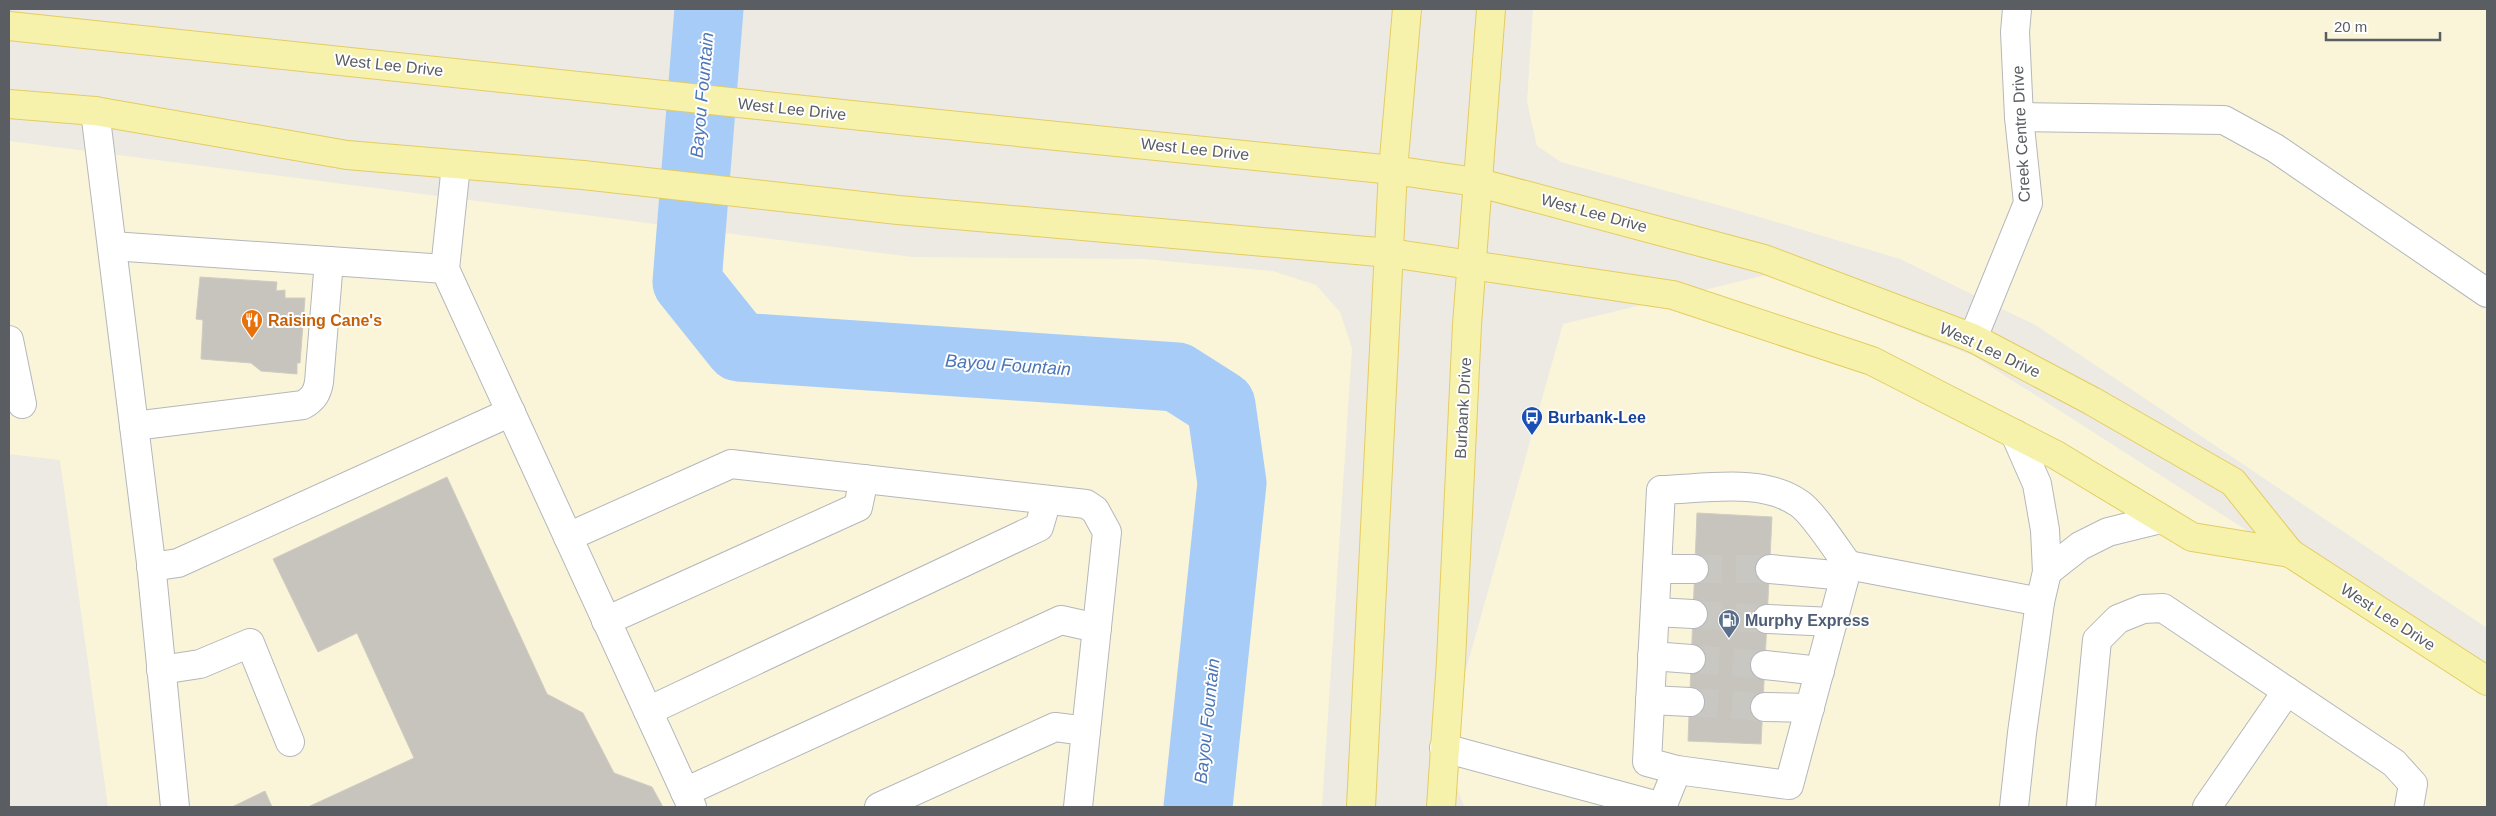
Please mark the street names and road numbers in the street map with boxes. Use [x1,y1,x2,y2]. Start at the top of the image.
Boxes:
street label: West Lee Drive [334,51,444,79]
street label: Creek Centre Drive [2009,65,2033,203]
street label: West Lee Drive [737,95,847,123]
street label: West Lee Drive [1140,135,1250,163]
street label: West Lee Drive [1539,191,1649,235]
street label: West Lee Drive [1937,319,2043,381]
street label: Burbank Drive [1452,357,1474,459]
street label: West Lee Drive [2338,580,2438,654]

